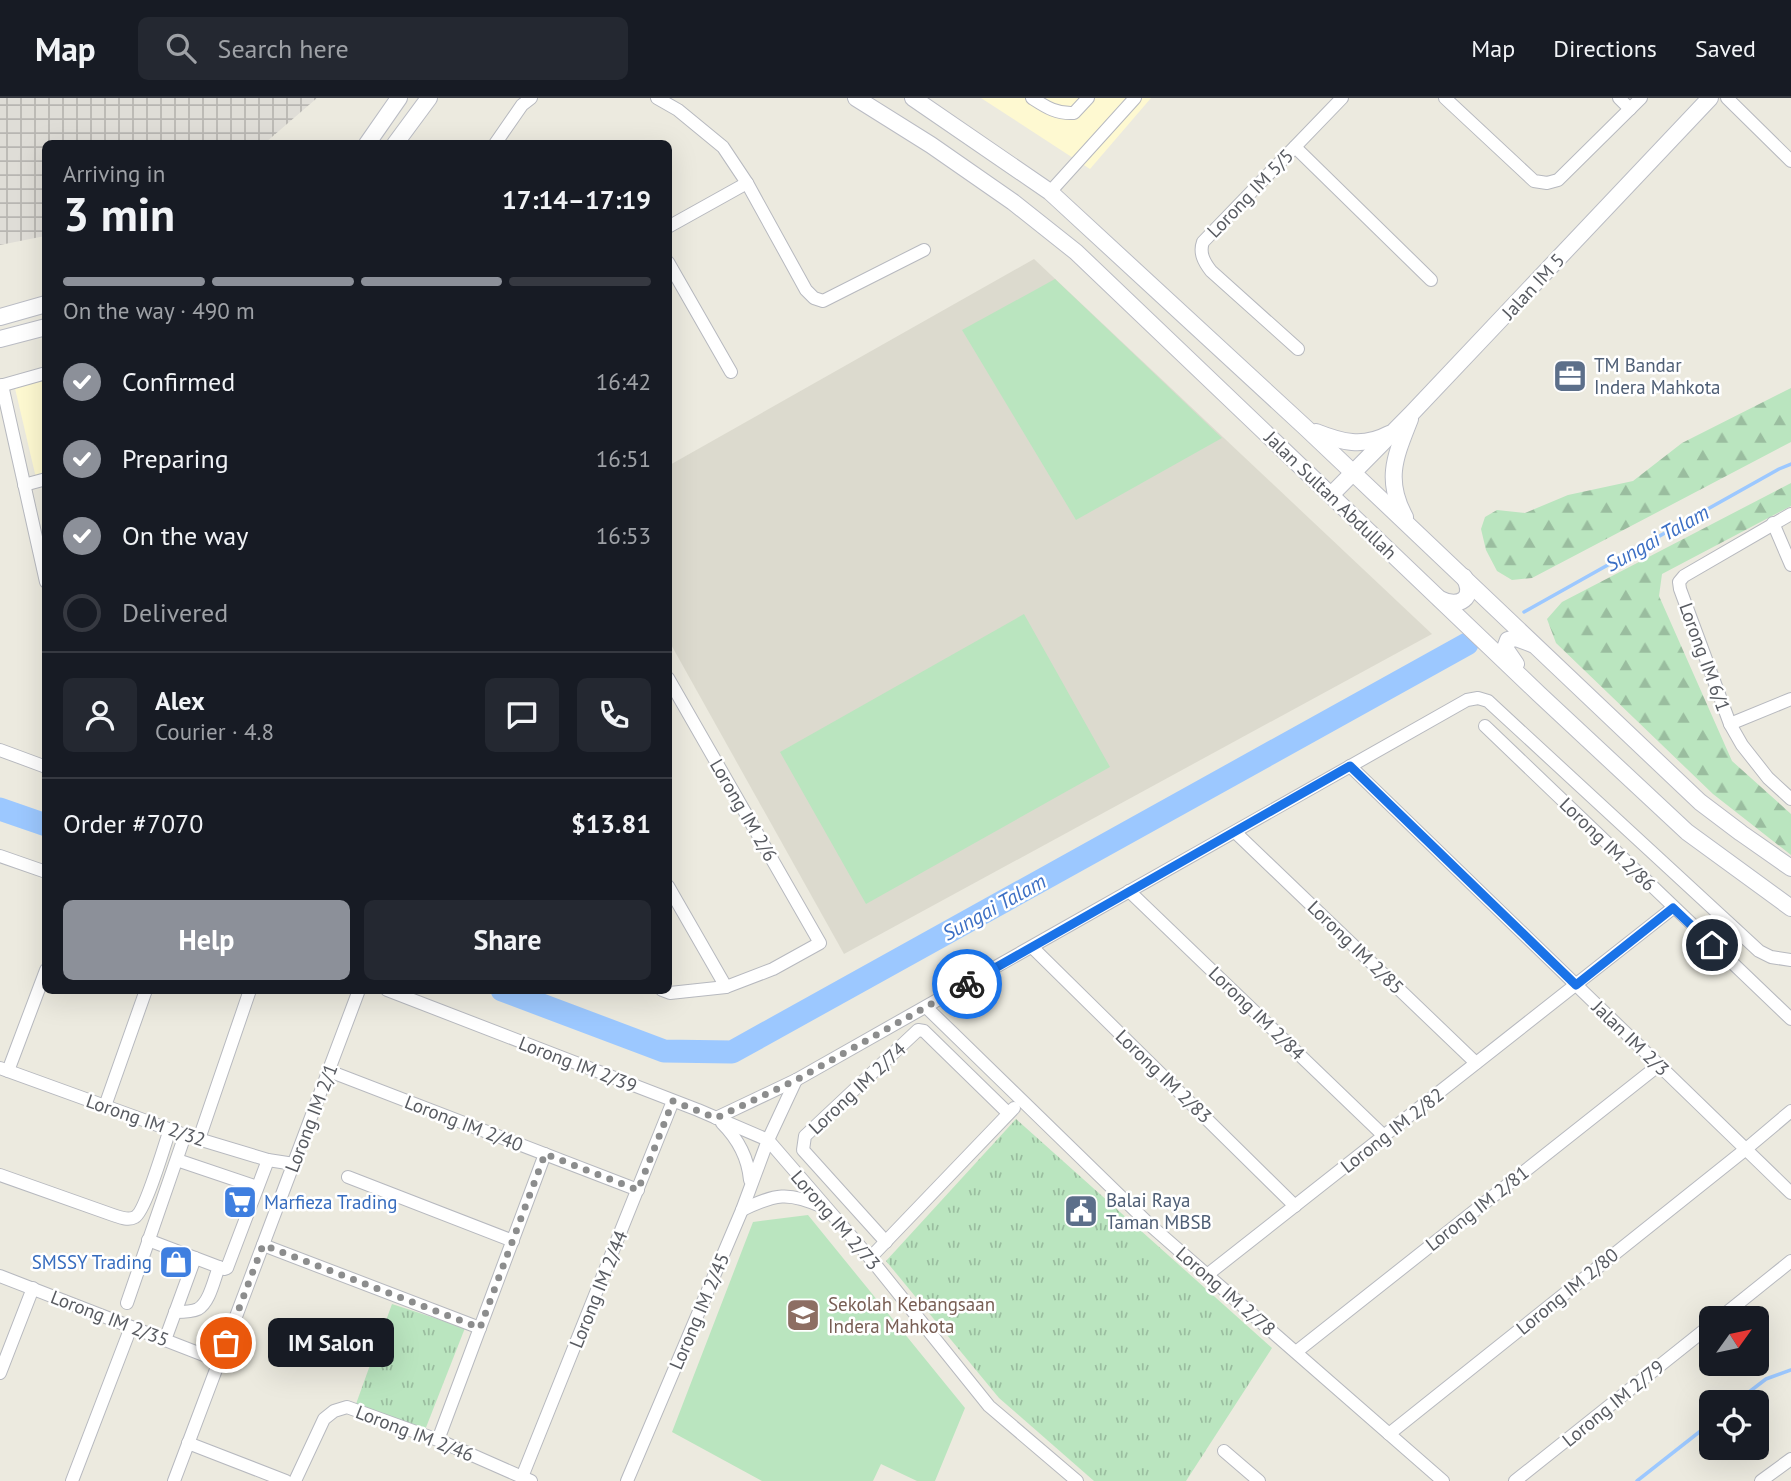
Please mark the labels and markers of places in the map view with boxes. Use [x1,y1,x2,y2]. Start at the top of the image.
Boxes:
place label: TM Bandar Indera Mahkota [1594,353,1721,399]
office icon: TM Bandar Indera Mahkota [1551,357,1589,395]
pin [1682,915,1742,975]
supermarket icon: Marfieza Trading [221,1183,259,1221]
place label: Balai Raya Taman MBSB [1106,1188,1212,1234]
place label: Marfieza Trading [264,1190,397,1214]
public building icon: Balai Raya Taman MBSB [1062,1192,1100,1230]
shop icon: SMSSY Trading [157,1243,195,1281]
place label: SMSSY Trading [32,1250,152,1274]
place label: Sekolah Kebangsaan Indera Mahkota [828,1292,995,1338]
school or university icon: Sekolah Kebangsaan Indera Mahkota [784,1296,822,1334]
pin [196,1313,256,1373]
callout: IM Salon [268,1318,394,1368]

